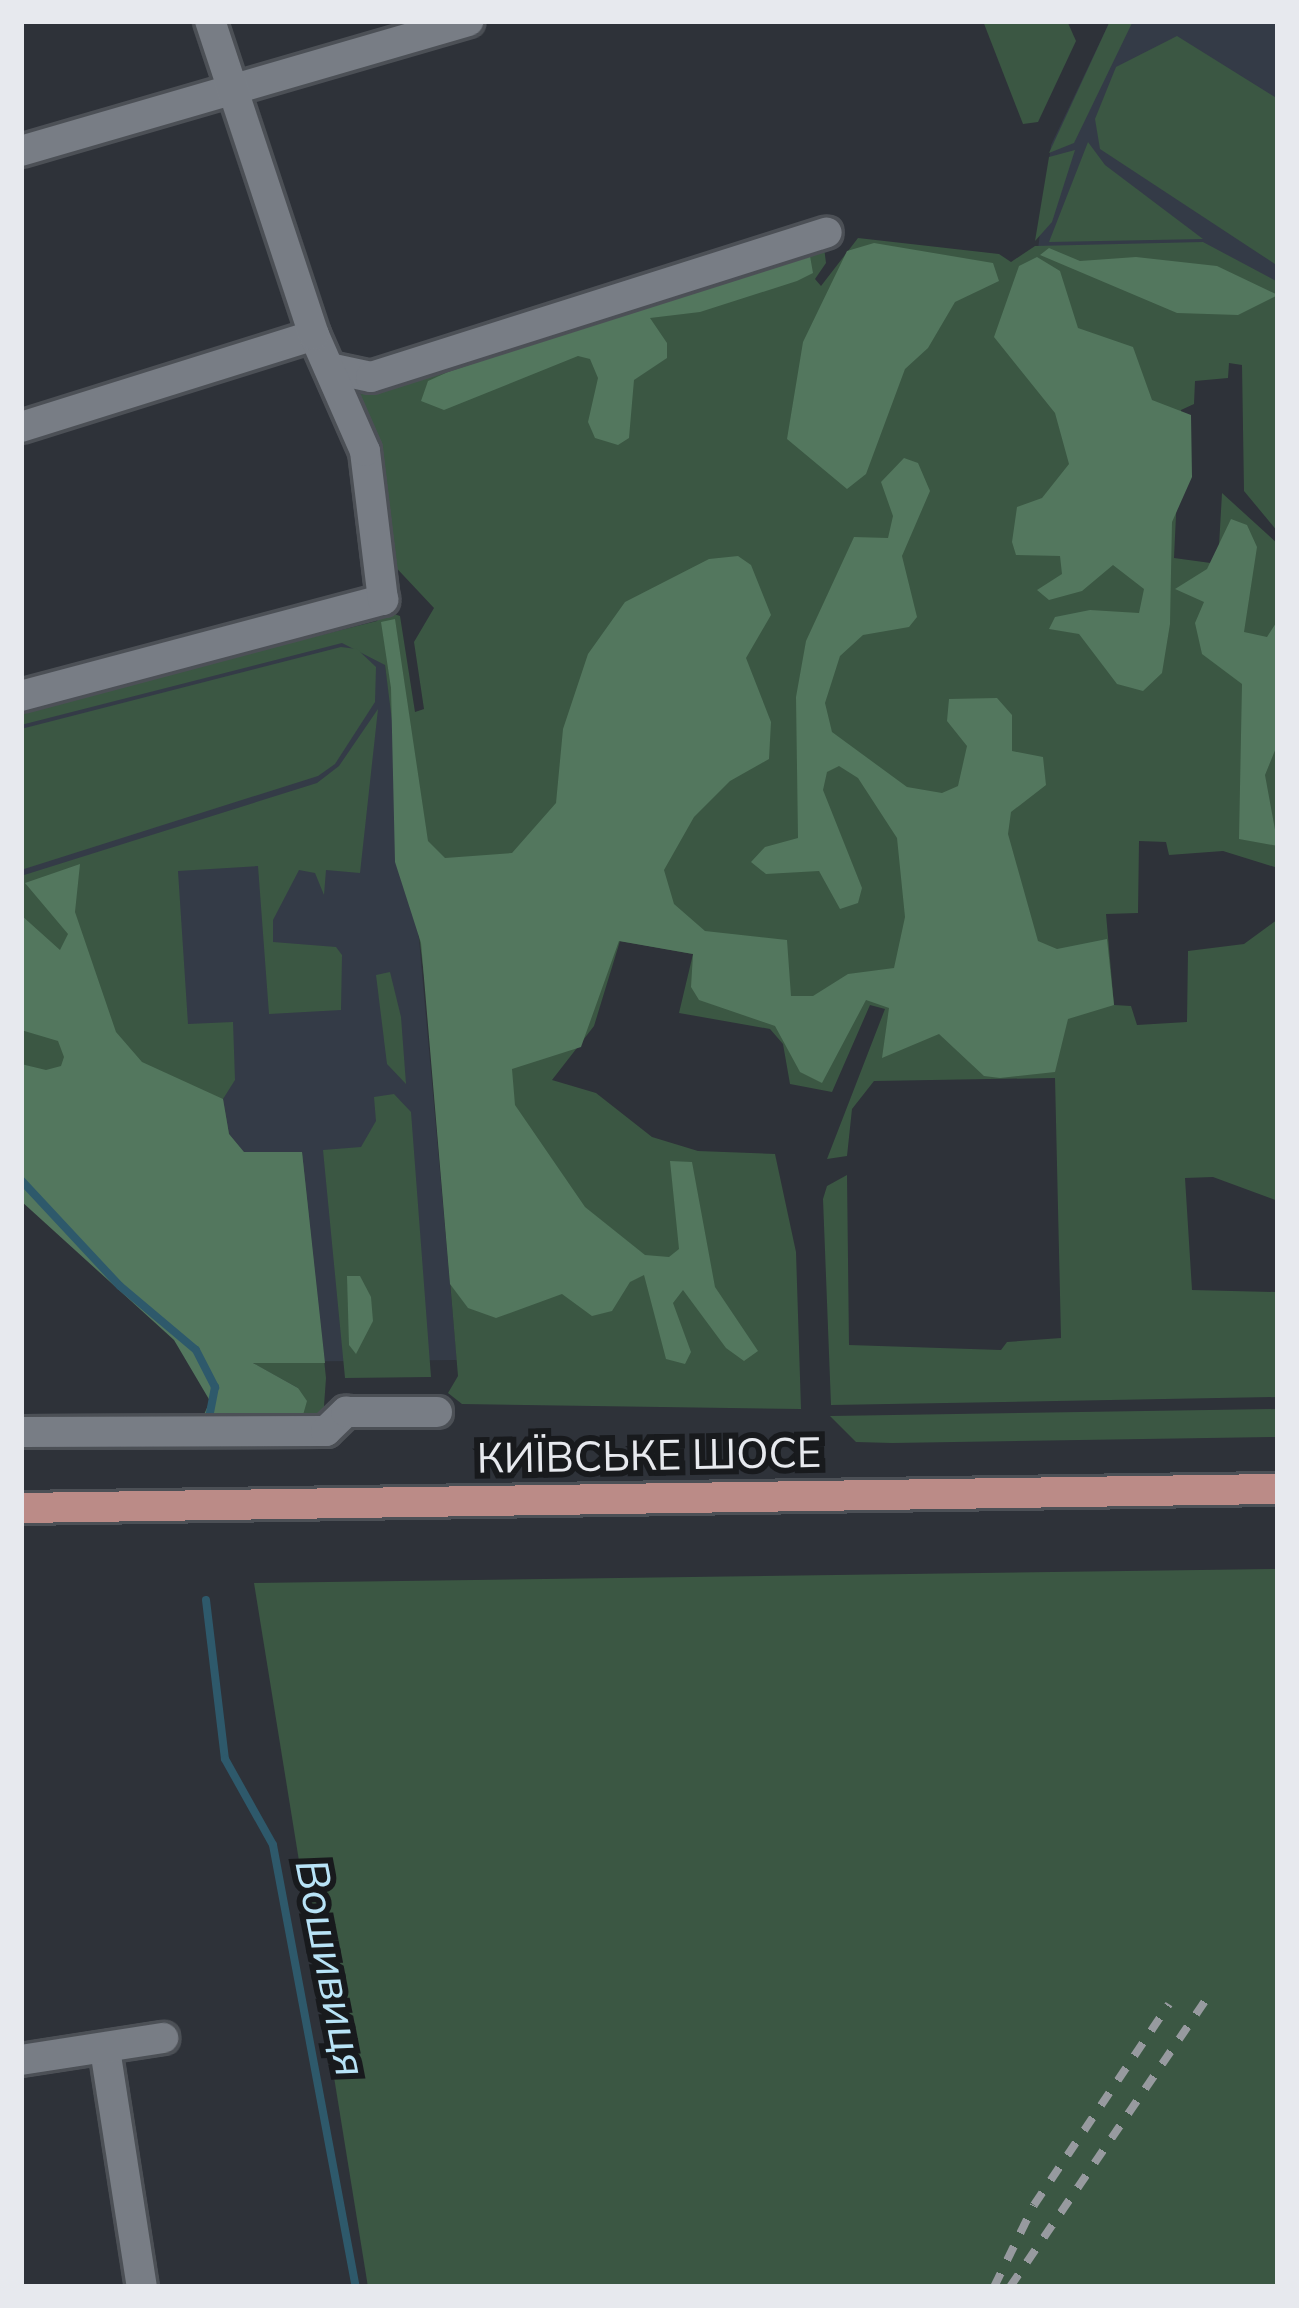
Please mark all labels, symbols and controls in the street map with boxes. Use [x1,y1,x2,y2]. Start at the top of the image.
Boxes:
street label: КИЇВСЬКЕ ШОСЕ [476,1429,822,1485]
water label: Вошивиця [282,1855,378,2081]

